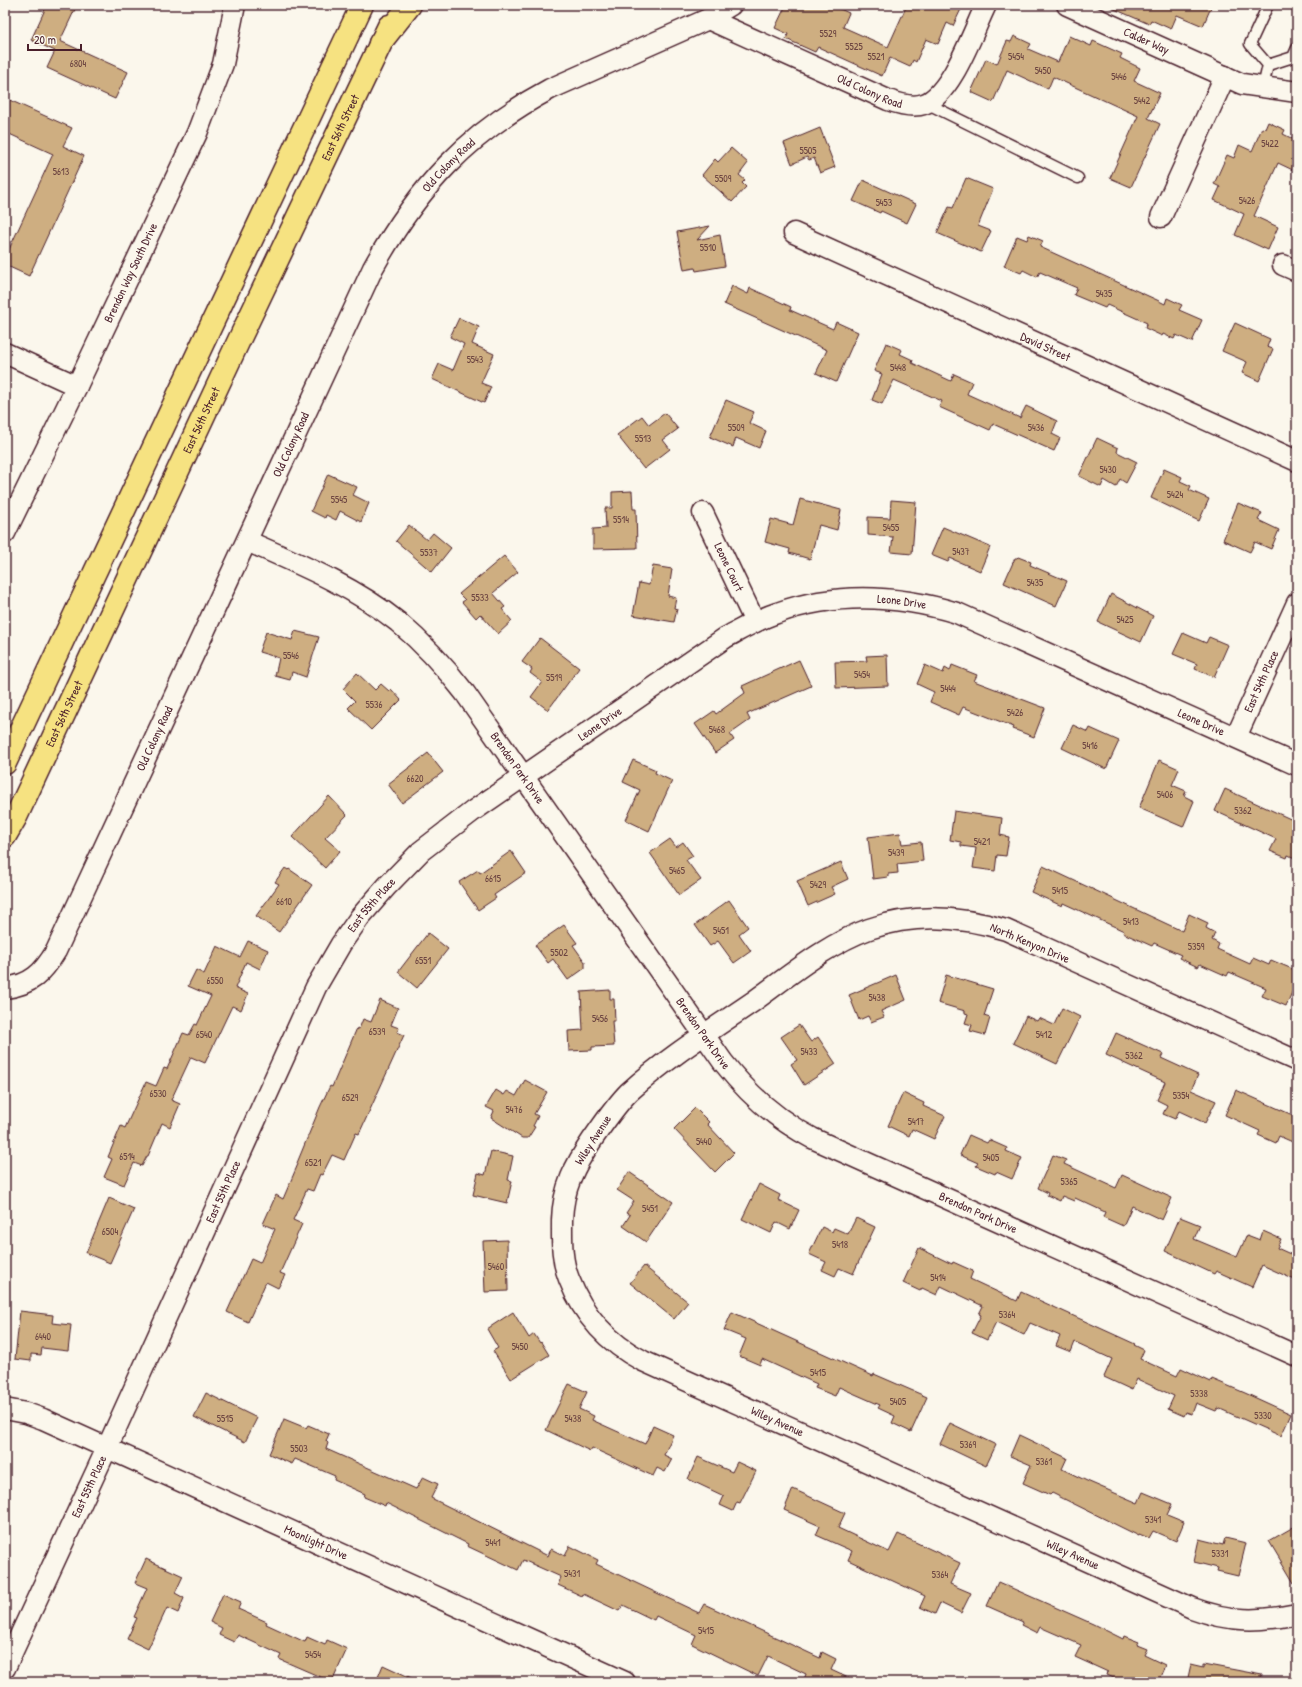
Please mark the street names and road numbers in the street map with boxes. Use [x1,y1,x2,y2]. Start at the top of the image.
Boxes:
street label: Calder Way [1121,23,1172,58]
street label: Old Colony Road [834,69,904,112]
street label: East 56th Street [317,91,363,163]
street label: Old Colony Road [418,134,479,196]
street label: Brendon Way South Drive [99,220,161,325]
street label: David Street [1018,328,1074,366]
street label: East 56th Street [178,383,224,456]
street label: Old Colony Road [268,409,313,480]
street label: Leone Court [710,540,749,595]
street label: Leone Drive [877,590,928,613]
street label: East 54th Place [1239,647,1282,715]
street label: East 56th Street [41,677,87,749]
street label: Leone Drive [574,702,625,744]
street label: Old Colony Road [132,703,177,774]
street label: Leone Drive [1175,704,1228,740]
street label: Brendon Park Drive [487,728,549,807]
street label: East 55th Place [343,873,399,935]
street label: North Kenyon Drive [988,918,1073,967]
street label: Brendon Park Drive [672,994,735,1073]
street label: Wiley Avenue [570,1111,615,1168]
street label: East 55th Place [201,1157,244,1225]
street label: Brendon Park Drive [936,1187,1020,1237]
street label: Wiley Avenue [748,1402,807,1440]
street label: East 55th Place [67,1452,111,1520]
street label: Moonlight Drive [282,1520,351,1564]
street label: Wiley Avenue [1044,1535,1102,1573]

